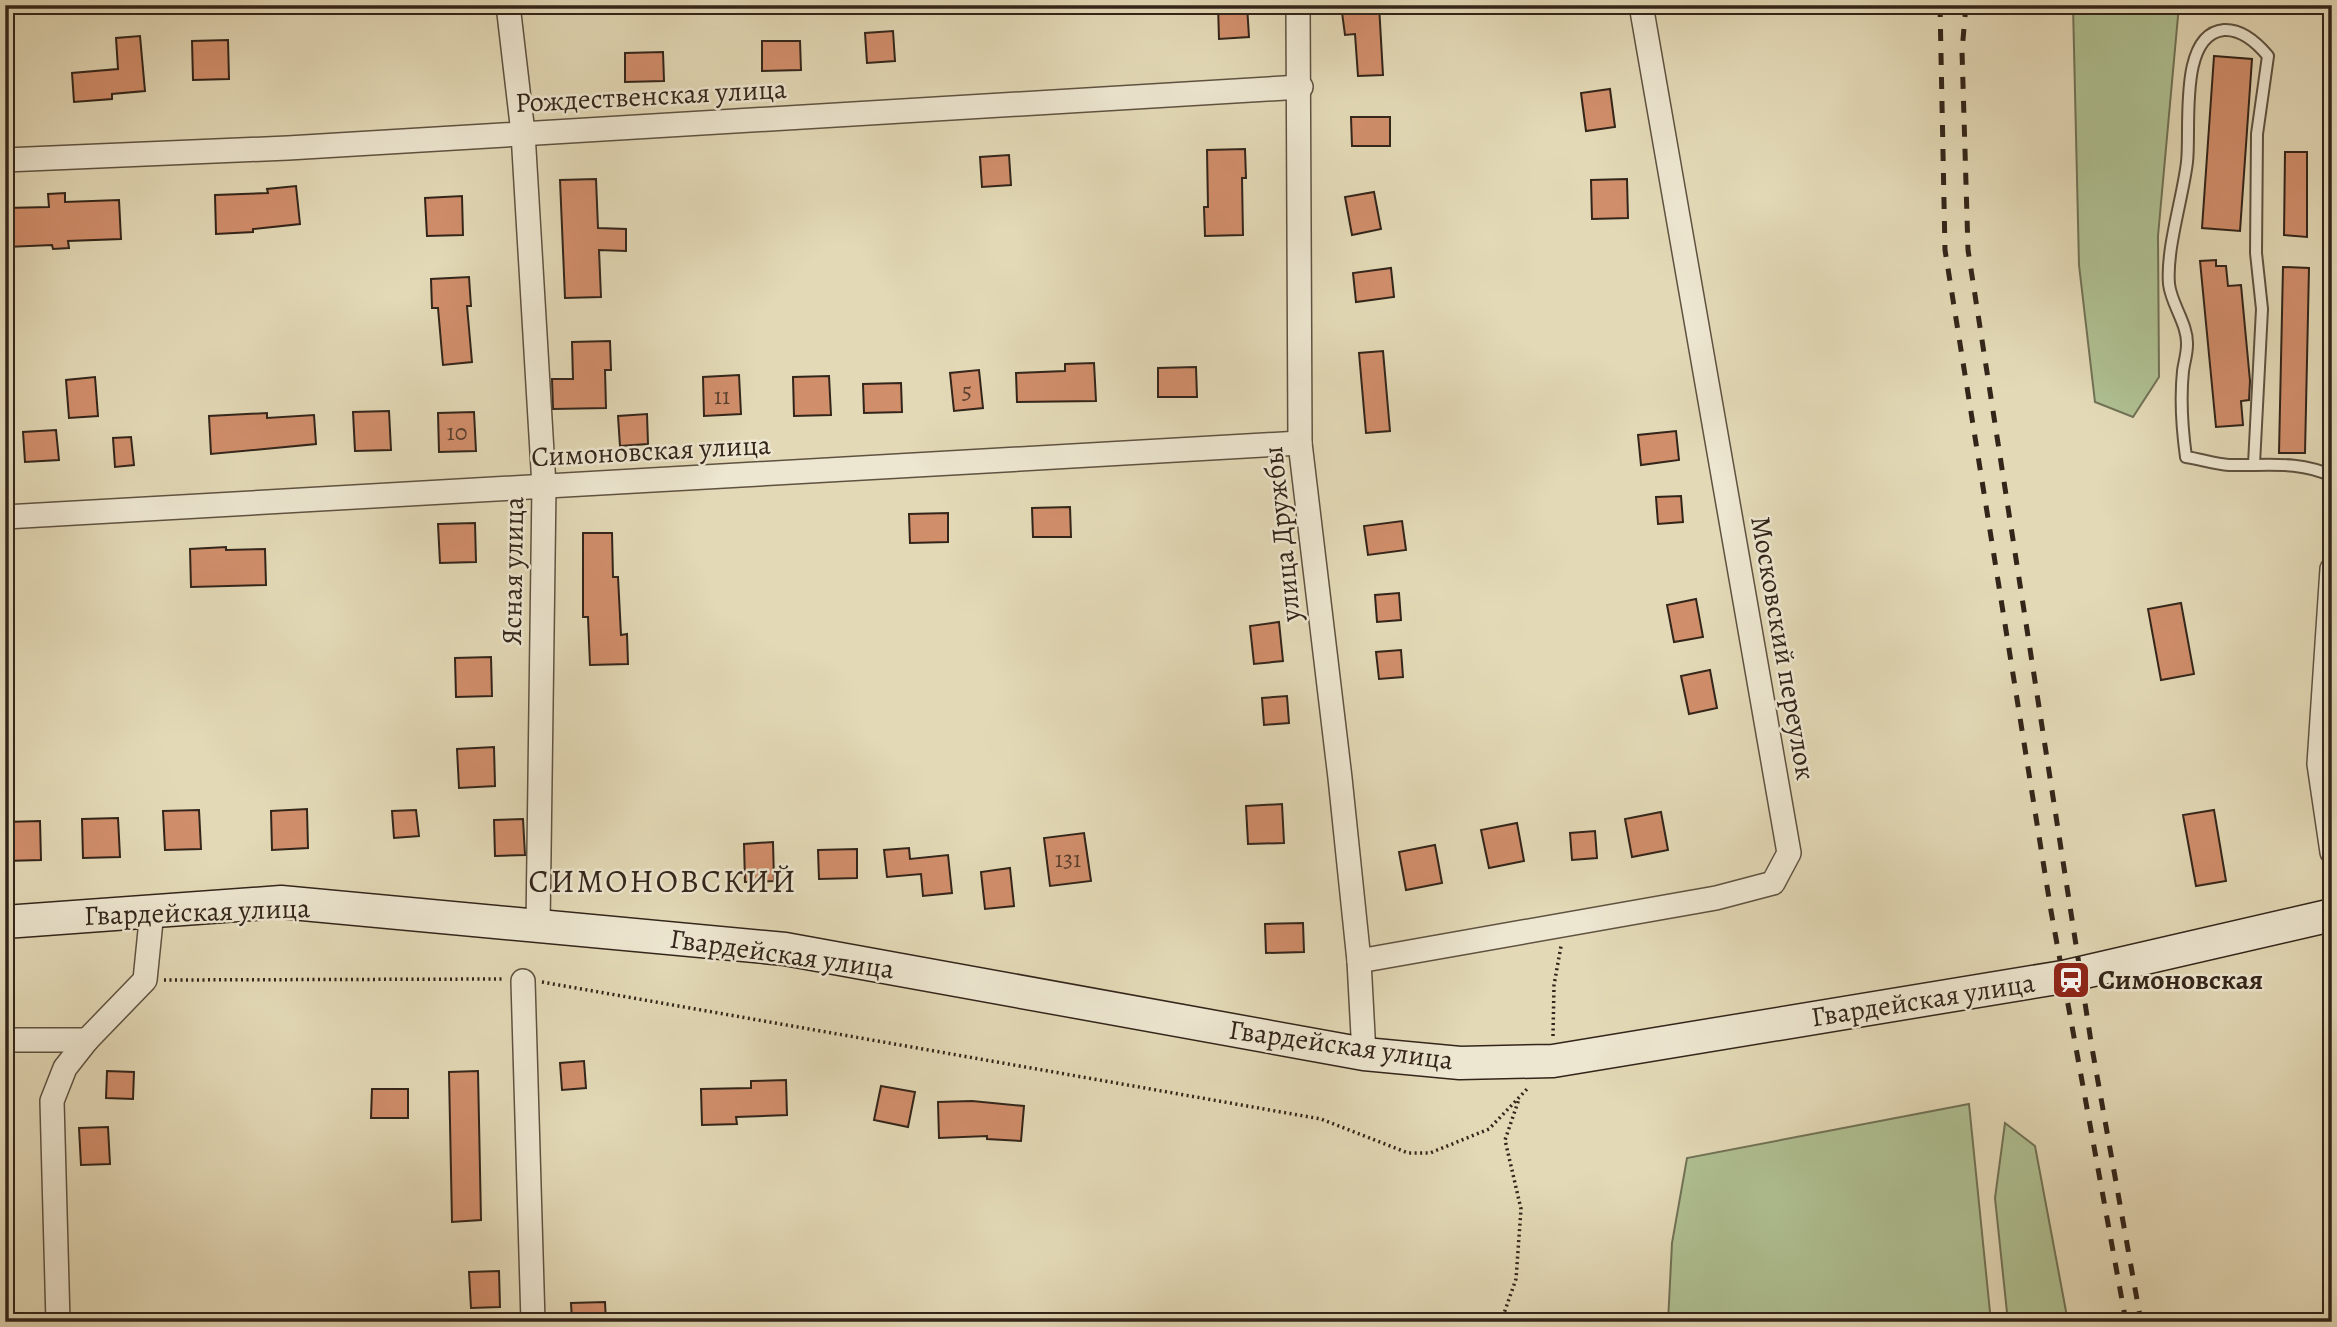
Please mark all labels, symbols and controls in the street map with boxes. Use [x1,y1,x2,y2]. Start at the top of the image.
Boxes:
street label: Рождественская улица [514,70,788,122]
house number: 5 [962,375,972,407]
house number: 11 [714,380,730,412]
house number: 10 [447,416,468,448]
street label: Симоновская улица [530,426,772,476]
street label: улица Дружбы [1254,444,1310,625]
street label: Ясная улица [493,496,533,646]
street label: Московский переулок [1741,513,1825,783]
house number: 131 [1055,843,1081,875]
district label: СИМОНОВСКИЙ [528,859,798,903]
street label: Гвардейская улица [83,889,311,935]
street label: Гвардейская улица [667,919,897,989]
station icon: Симоновская [2050,959,2092,1001]
place label: Симоновская [2098,961,2263,999]
street label: Гвардейская улица [1808,964,2038,1036]
street label: Гвардейская улица [1226,1010,1456,1080]

